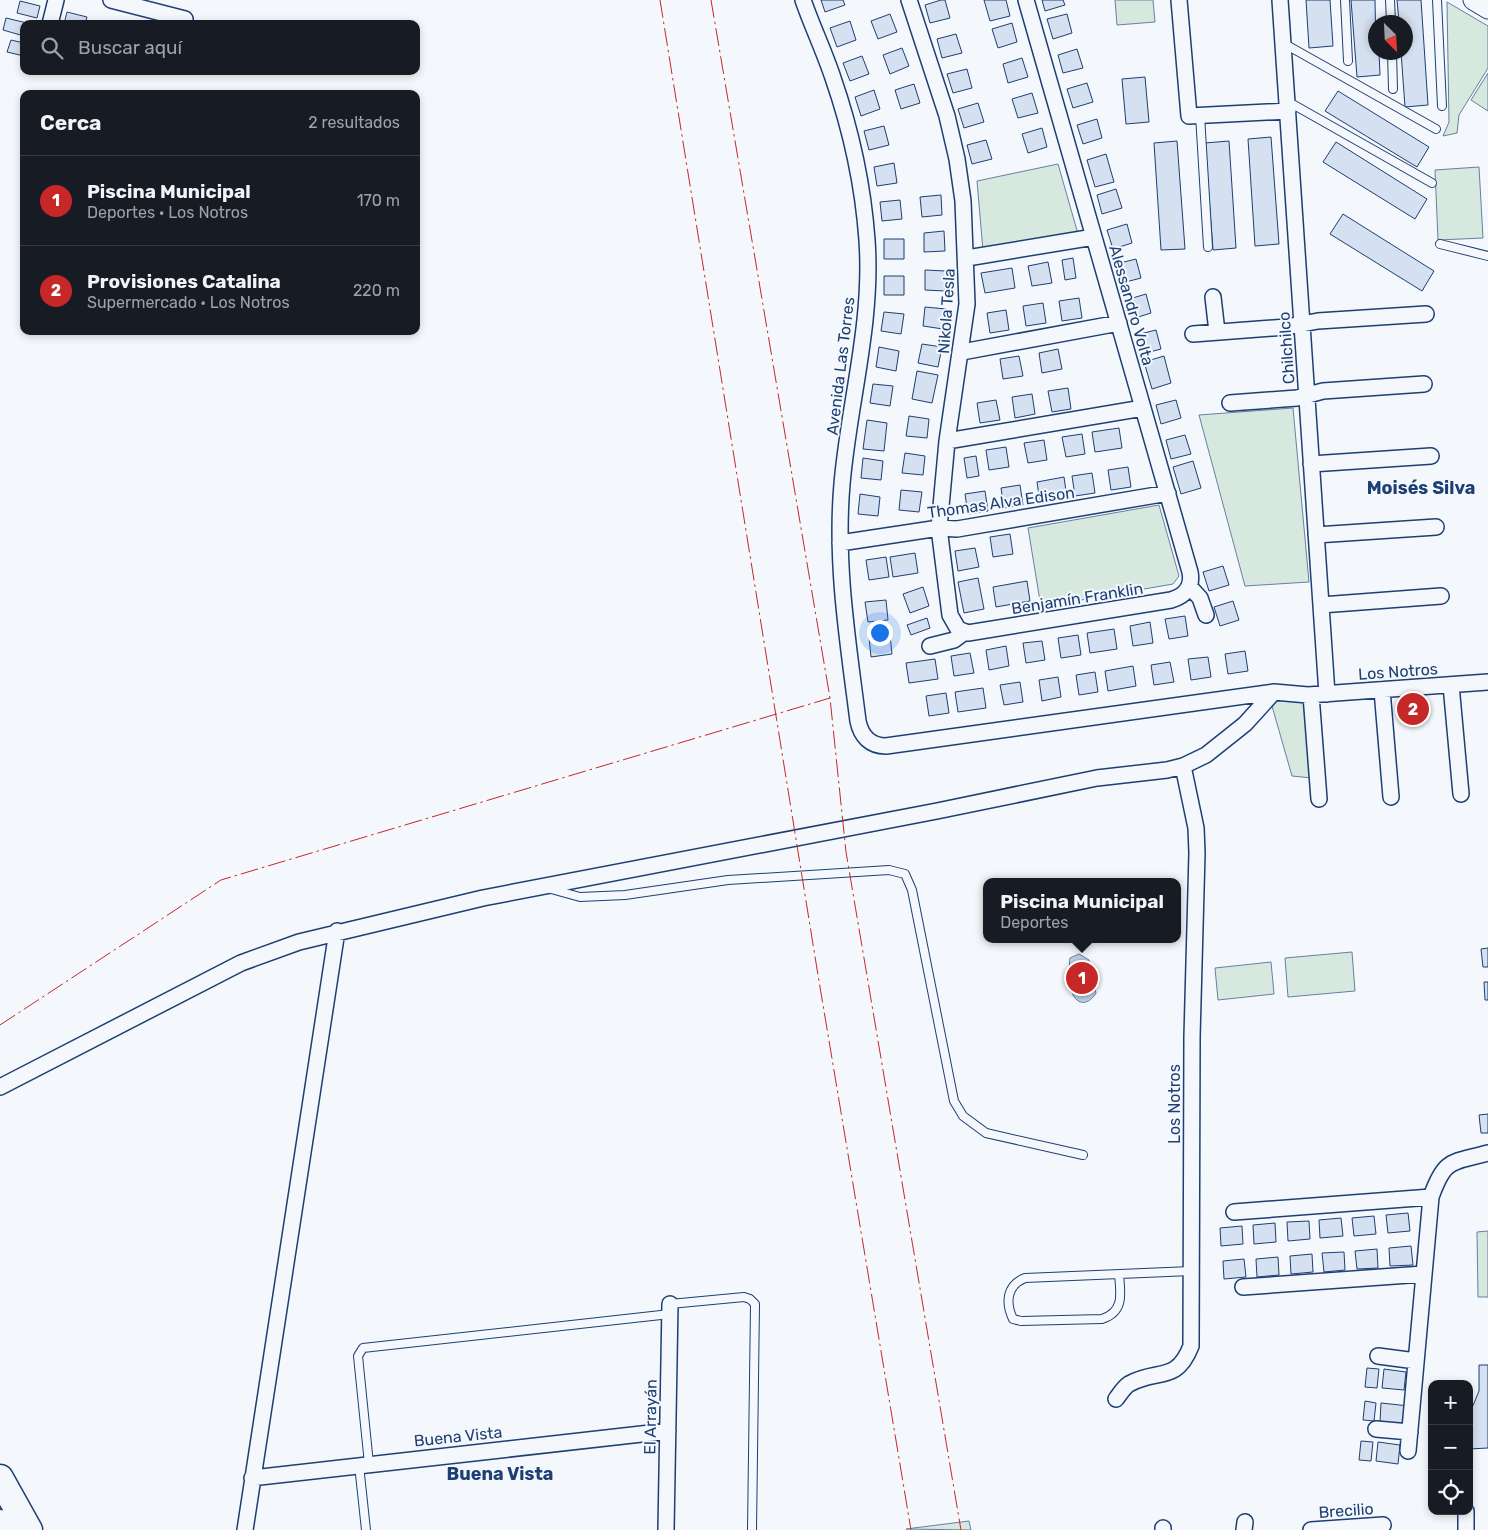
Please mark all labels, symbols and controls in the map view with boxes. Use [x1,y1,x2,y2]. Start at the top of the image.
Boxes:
north arrow [1368,15,1413,60]
search box [20,20,420,75]
icon: search [38,34,66,62]
text: Buscar aquí [78,36,182,59]
text: Cerca [40,110,101,135]
text: 2 resultados [308,113,400,132]
text: Piscina Municipal [87,180,251,203]
text: 1 [52,191,60,210]
text: 170 m [357,191,400,210]
text: Deportes · Los Notros [87,203,248,222]
street label: Alessandro Volta [1105,243,1158,368]
street label: Nikola Tesla [934,268,959,355]
text: Provisiones Catalina [87,270,281,293]
text: 2 [51,281,61,300]
text: 220 m [353,281,400,300]
text: Supermercado · Los Notros [87,293,290,312]
street label: Avenida Las Torres [823,296,858,436]
street label: Chilchilco [1274,311,1299,385]
district label: Moisés Silva [1367,477,1475,499]
street label: Thomas Alva Edison [926,483,1076,522]
street label: Benjamín Franklin [1010,579,1144,618]
your location [867,620,893,646]
street label: Los Notros [1358,659,1439,684]
pin: 2 [1397,690,1429,728]
popup [983,878,1181,943]
text: Piscina Municipal [1000,890,1164,913]
text: Deportes [1000,913,1068,932]
pin: 1 [1066,959,1098,997]
street label: Los Notros [1165,1064,1184,1144]
street label: El Arrayán [640,1379,661,1455]
map controls [1428,1380,1473,1515]
button: + [1428,1380,1473,1425]
street label: Buena Vista [413,1422,503,1451]
button: − [1428,1425,1473,1470]
district label: Buena Vista [447,1463,553,1485]
button: locate [1428,1470,1473,1515]
street label: Brecilio [1318,1499,1374,1522]

